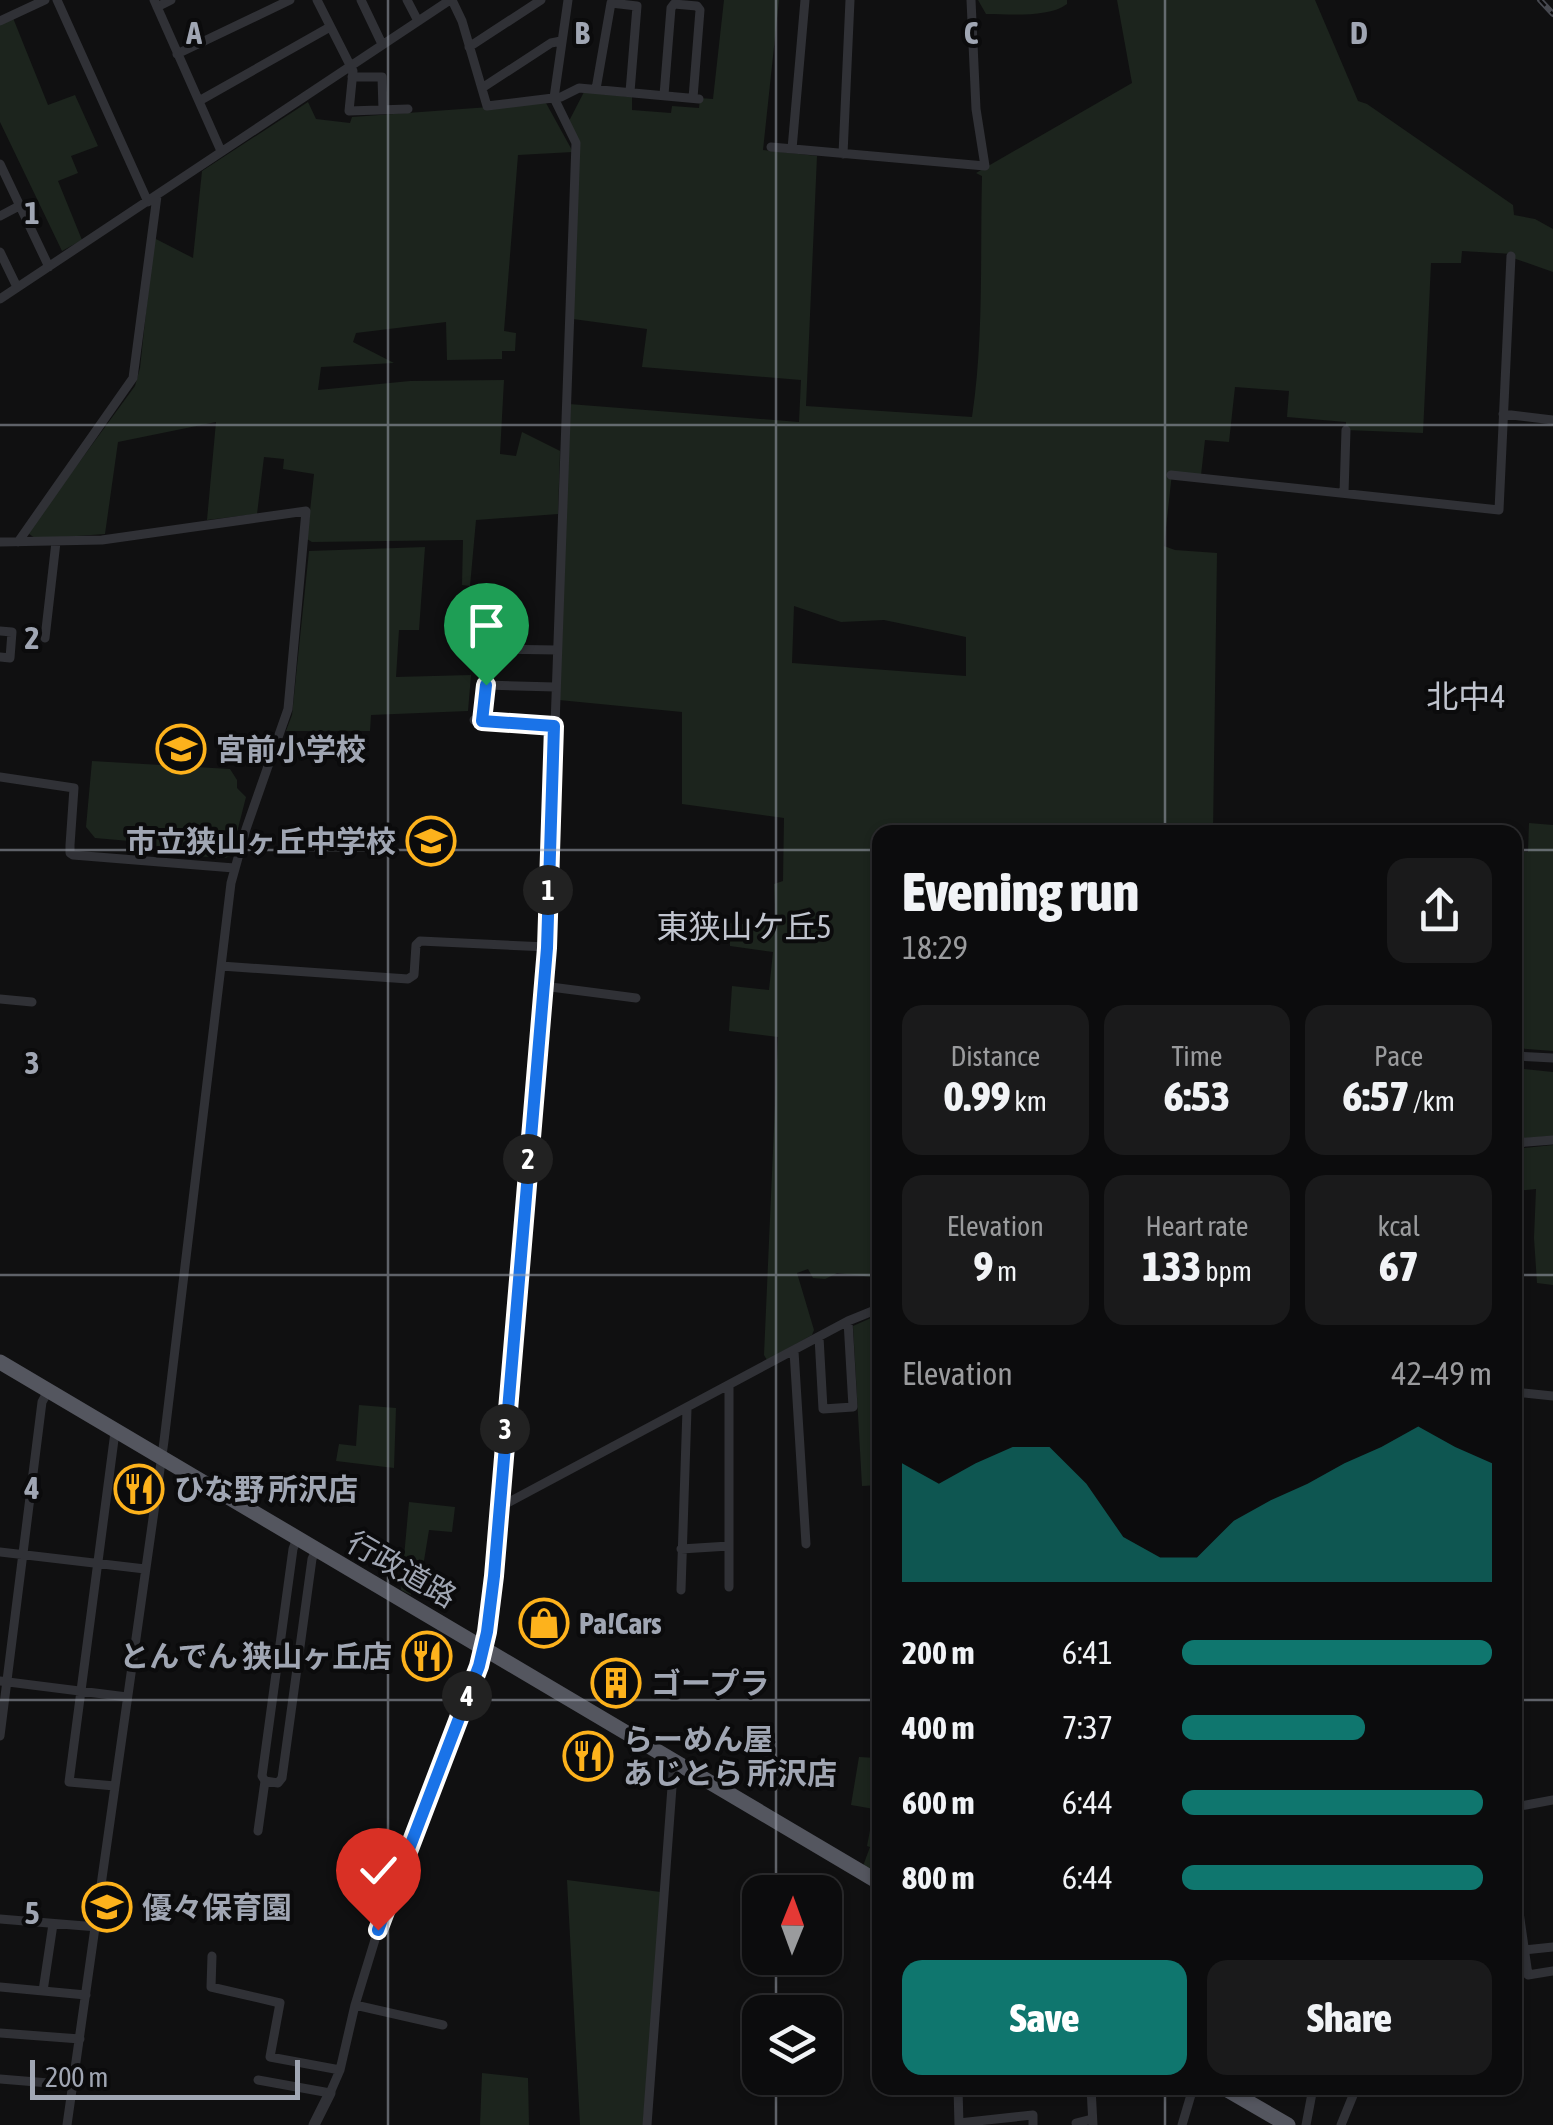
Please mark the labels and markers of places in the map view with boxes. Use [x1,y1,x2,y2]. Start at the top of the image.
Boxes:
pin [444,583,529,686]
school or university icon: 宮前小学校 [155,723,207,775]
place label: 宮前小学校 [216,732,366,766]
school or university icon: 市立狭山ヶ丘中学校 [405,815,457,867]
place label: 市立狭山ヶ丘中学校 [126,824,396,858]
pin: 1 [523,865,573,915]
pin: 2 [503,1134,553,1184]
pin: 3 [480,1404,530,1454]
restaurant icon: ひな野 所沢店 [113,1463,165,1515]
place label: ひな野 所沢店 [174,1472,358,1506]
shop icon: Pa!Cars [518,1597,570,1649]
place label: Pa!Cars [579,1606,662,1640]
restaurant icon: とんでん 狭山ヶ丘店 [401,1630,453,1682]
place label: とんでん 狭山ヶ丘店 [119,1639,392,1673]
building icon: ゴープラ [590,1657,642,1709]
place label: ゴープラ [651,1666,769,1700]
pin: 4 [442,1671,492,1721]
place label: らーめん屋 あじとら 所沢店 [623,1722,837,1790]
restaurant icon: らーめん屋 あじとら 所沢店 [562,1730,614,1782]
pin [336,1828,421,1931]
school or university icon: 優々保育園 [81,1881,133,1933]
place label: 優々保育園 [142,1890,292,1924]

